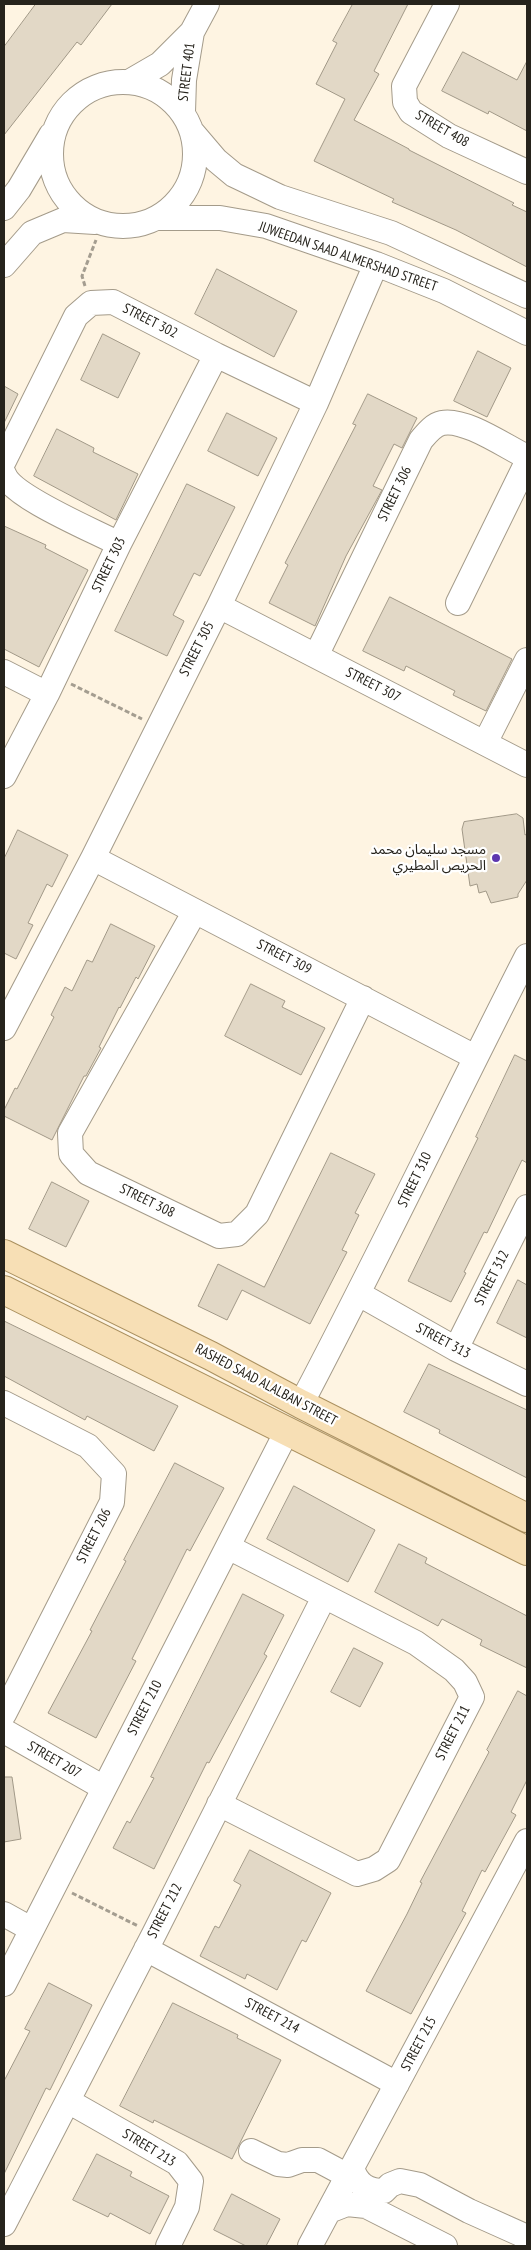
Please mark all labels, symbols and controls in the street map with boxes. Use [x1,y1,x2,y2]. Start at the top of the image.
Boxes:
street label: STREET 401 [175,42,199,102]
street label: STREET 408 [412,107,472,151]
street label: JUWEEDAN SAAD ALMERSHAD STREET [257,219,439,295]
street label: STREET 302 [120,300,180,342]
street label: STREET 306 [374,464,416,524]
street label: STREET 303 [88,535,130,595]
street label: STREET 305 [176,619,218,679]
street label: STREET 307 [343,664,403,706]
place label: مسجد سليمان محمد الحريص المطيري [370,842,486,874]
marker: مسجد سليمان محمد الحريص المطيري [490,852,502,864]
street label: STREET 309 [254,936,314,978]
street label: STREET 310 [394,1150,436,1210]
street label: STREET 308 [117,1180,177,1222]
street label: STREET 312 [471,1248,513,1308]
street label: STREET 313 [413,1320,473,1362]
street label: RASHED SAAD ALALBAN STREET [192,1340,340,1430]
street label: STREET 206 [73,1506,115,1566]
street label: STREET 210 [124,1678,166,1738]
street label: STREET 211 [432,1703,474,1763]
street label: STREET 207 [24,1738,84,1782]
street label: STREET 212 [144,1881,186,1941]
street label: STREET 214 [242,1995,302,2037]
street label: STREET 215 [398,2014,440,2074]
street label: STREET 213 [119,2126,179,2170]

